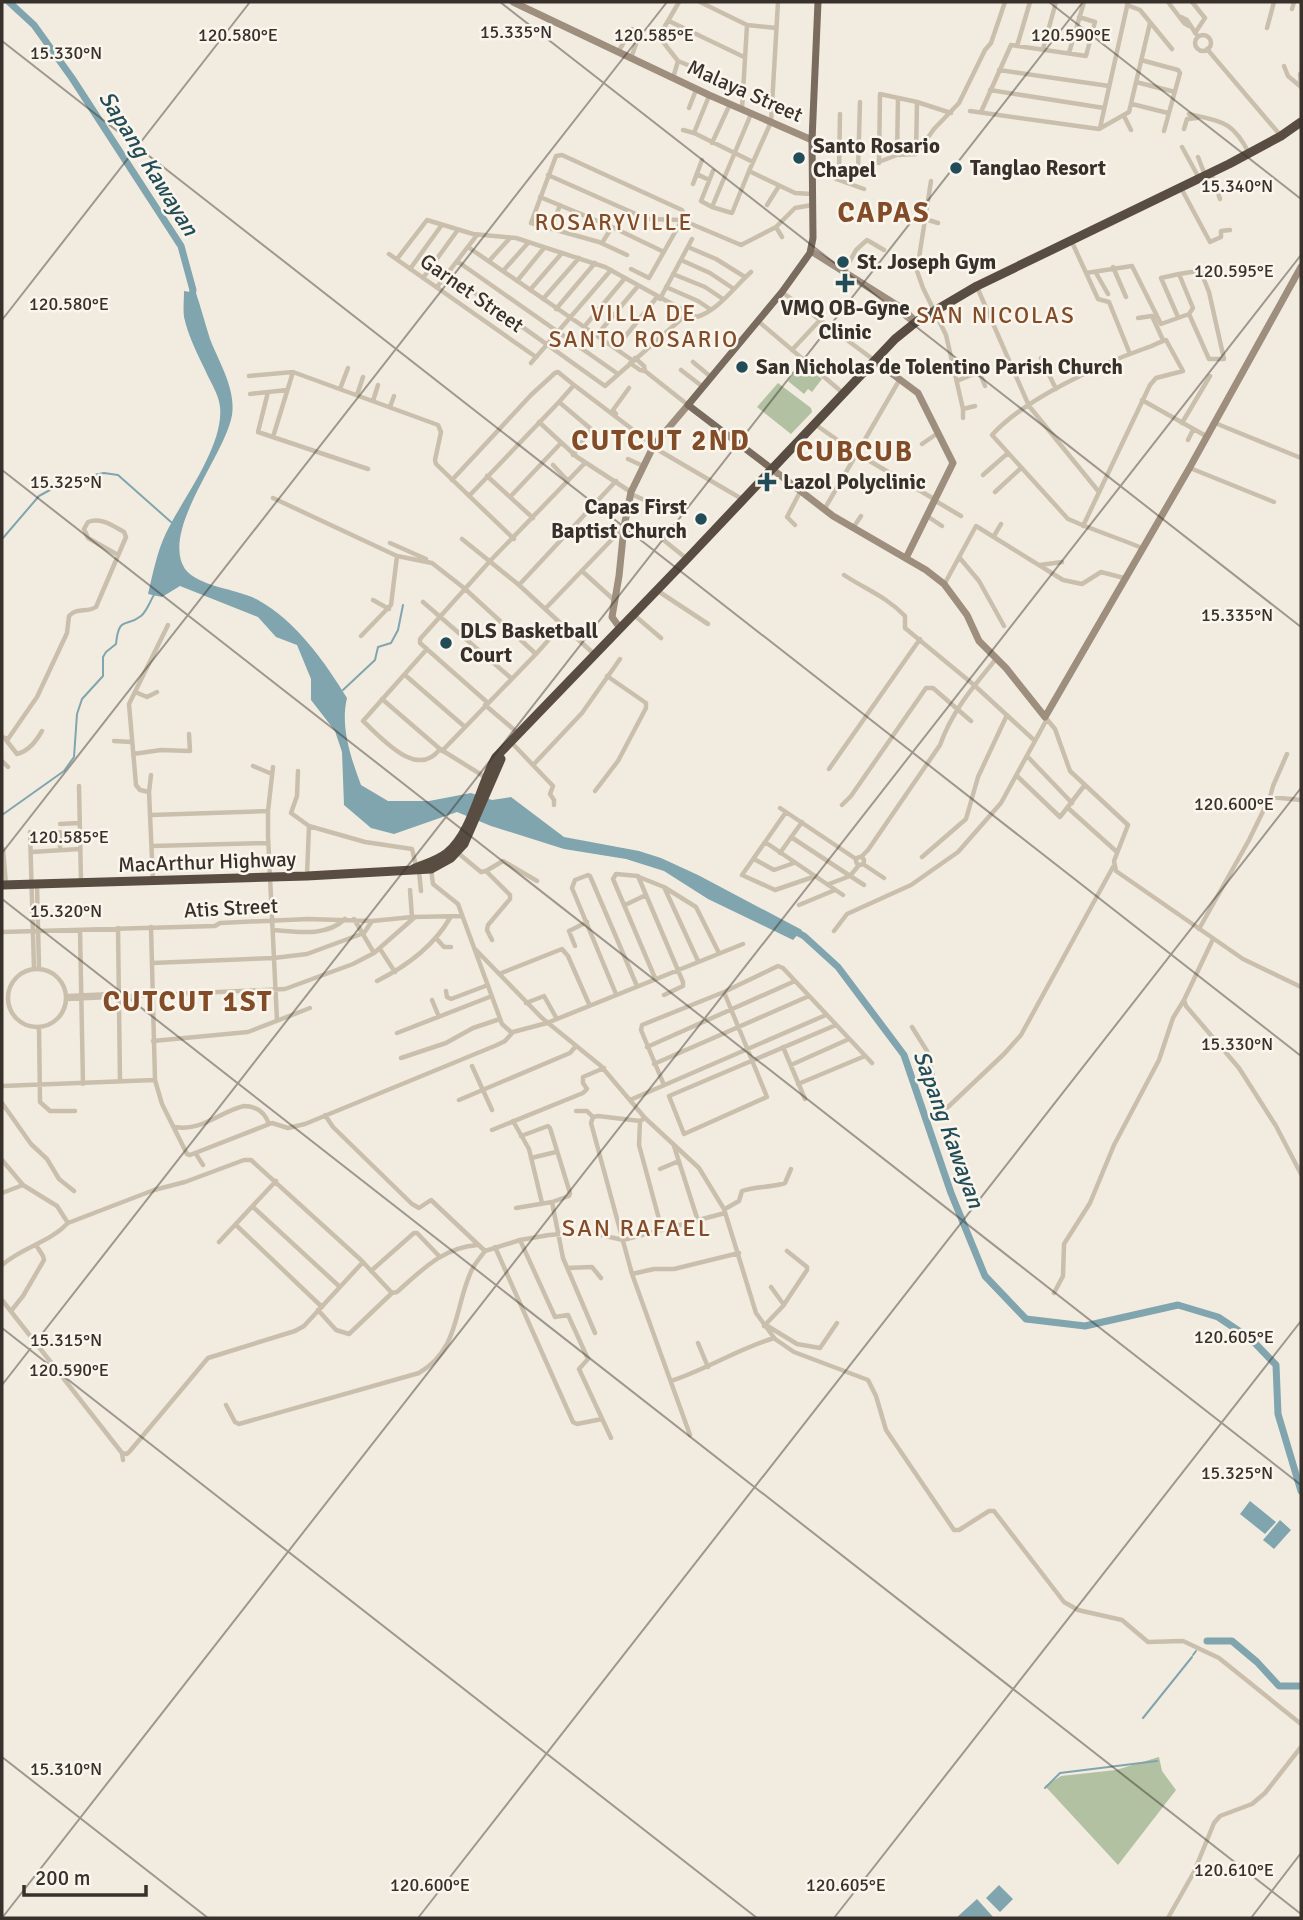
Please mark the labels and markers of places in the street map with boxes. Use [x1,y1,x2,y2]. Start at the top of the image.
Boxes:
place label: Santo Rosario Chapel [813,133,940,183]
marker: Santo Rosario Chapel [791,150,807,166]
place label: Tanglao Resort [970,155,1106,181]
marker: Tanglao Resort [948,160,964,176]
place label: St. Joseph Gym [857,249,996,275]
marker: St. Joseph Gym [835,254,851,270]
marker: VMQ OB-Gyne Clinic [835,273,855,293]
place label: VMQ OB-Gyne Clinic [780,295,910,345]
place label: San Nicholas de Tolentino Parish Church [756,354,1123,380]
marker: San Nicholas de Tolentino Parish Church [734,359,750,375]
place label: Lazol Polyclinic [783,469,926,495]
marker: Lazol Polyclinic [757,472,777,492]
place label: Capas First Baptist Church [551,494,687,544]
marker: Capas First Baptist Church [693,511,709,527]
place label: DLS Basketball Court [460,618,599,668]
marker: DLS Basketball Court [438,635,454,651]

